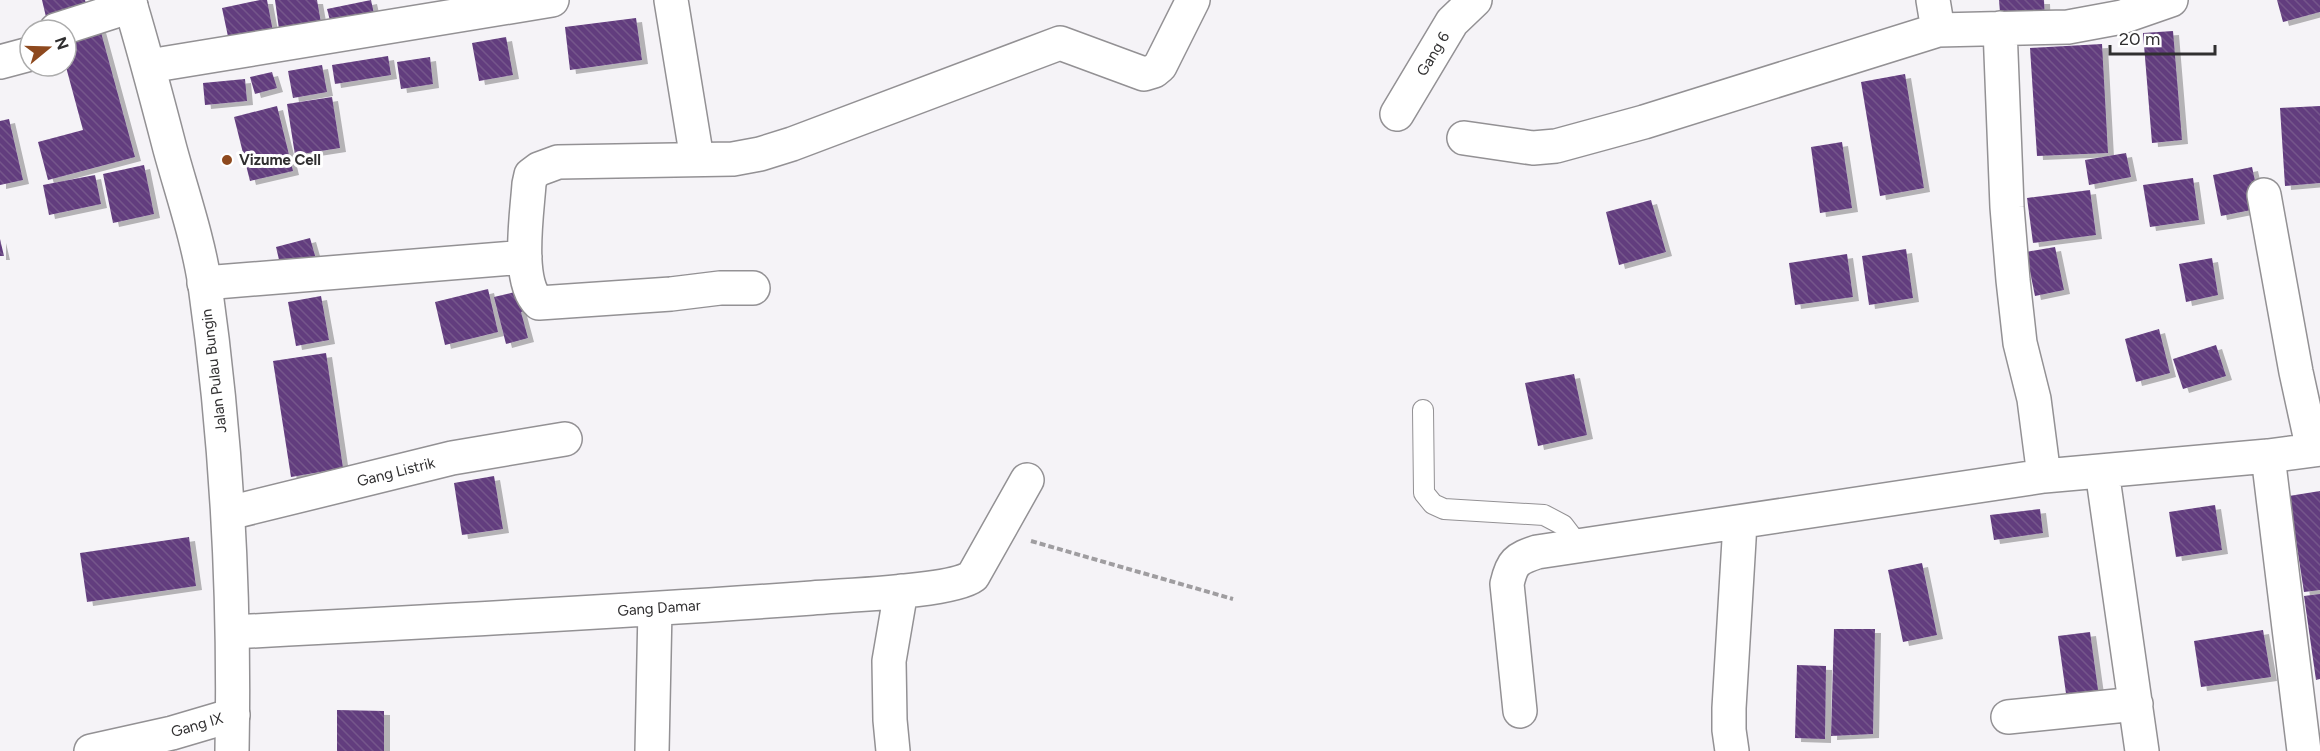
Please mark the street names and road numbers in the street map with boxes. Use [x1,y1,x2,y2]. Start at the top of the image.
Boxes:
street label: Gang 6 [1413,28,1453,79]
street label: Jalan Pulau Bungin [197,308,231,434]
street label: Gang Listrik [355,453,438,490]
street label: Gang Damar [617,596,701,620]
street label: Gang IX [169,709,226,741]

